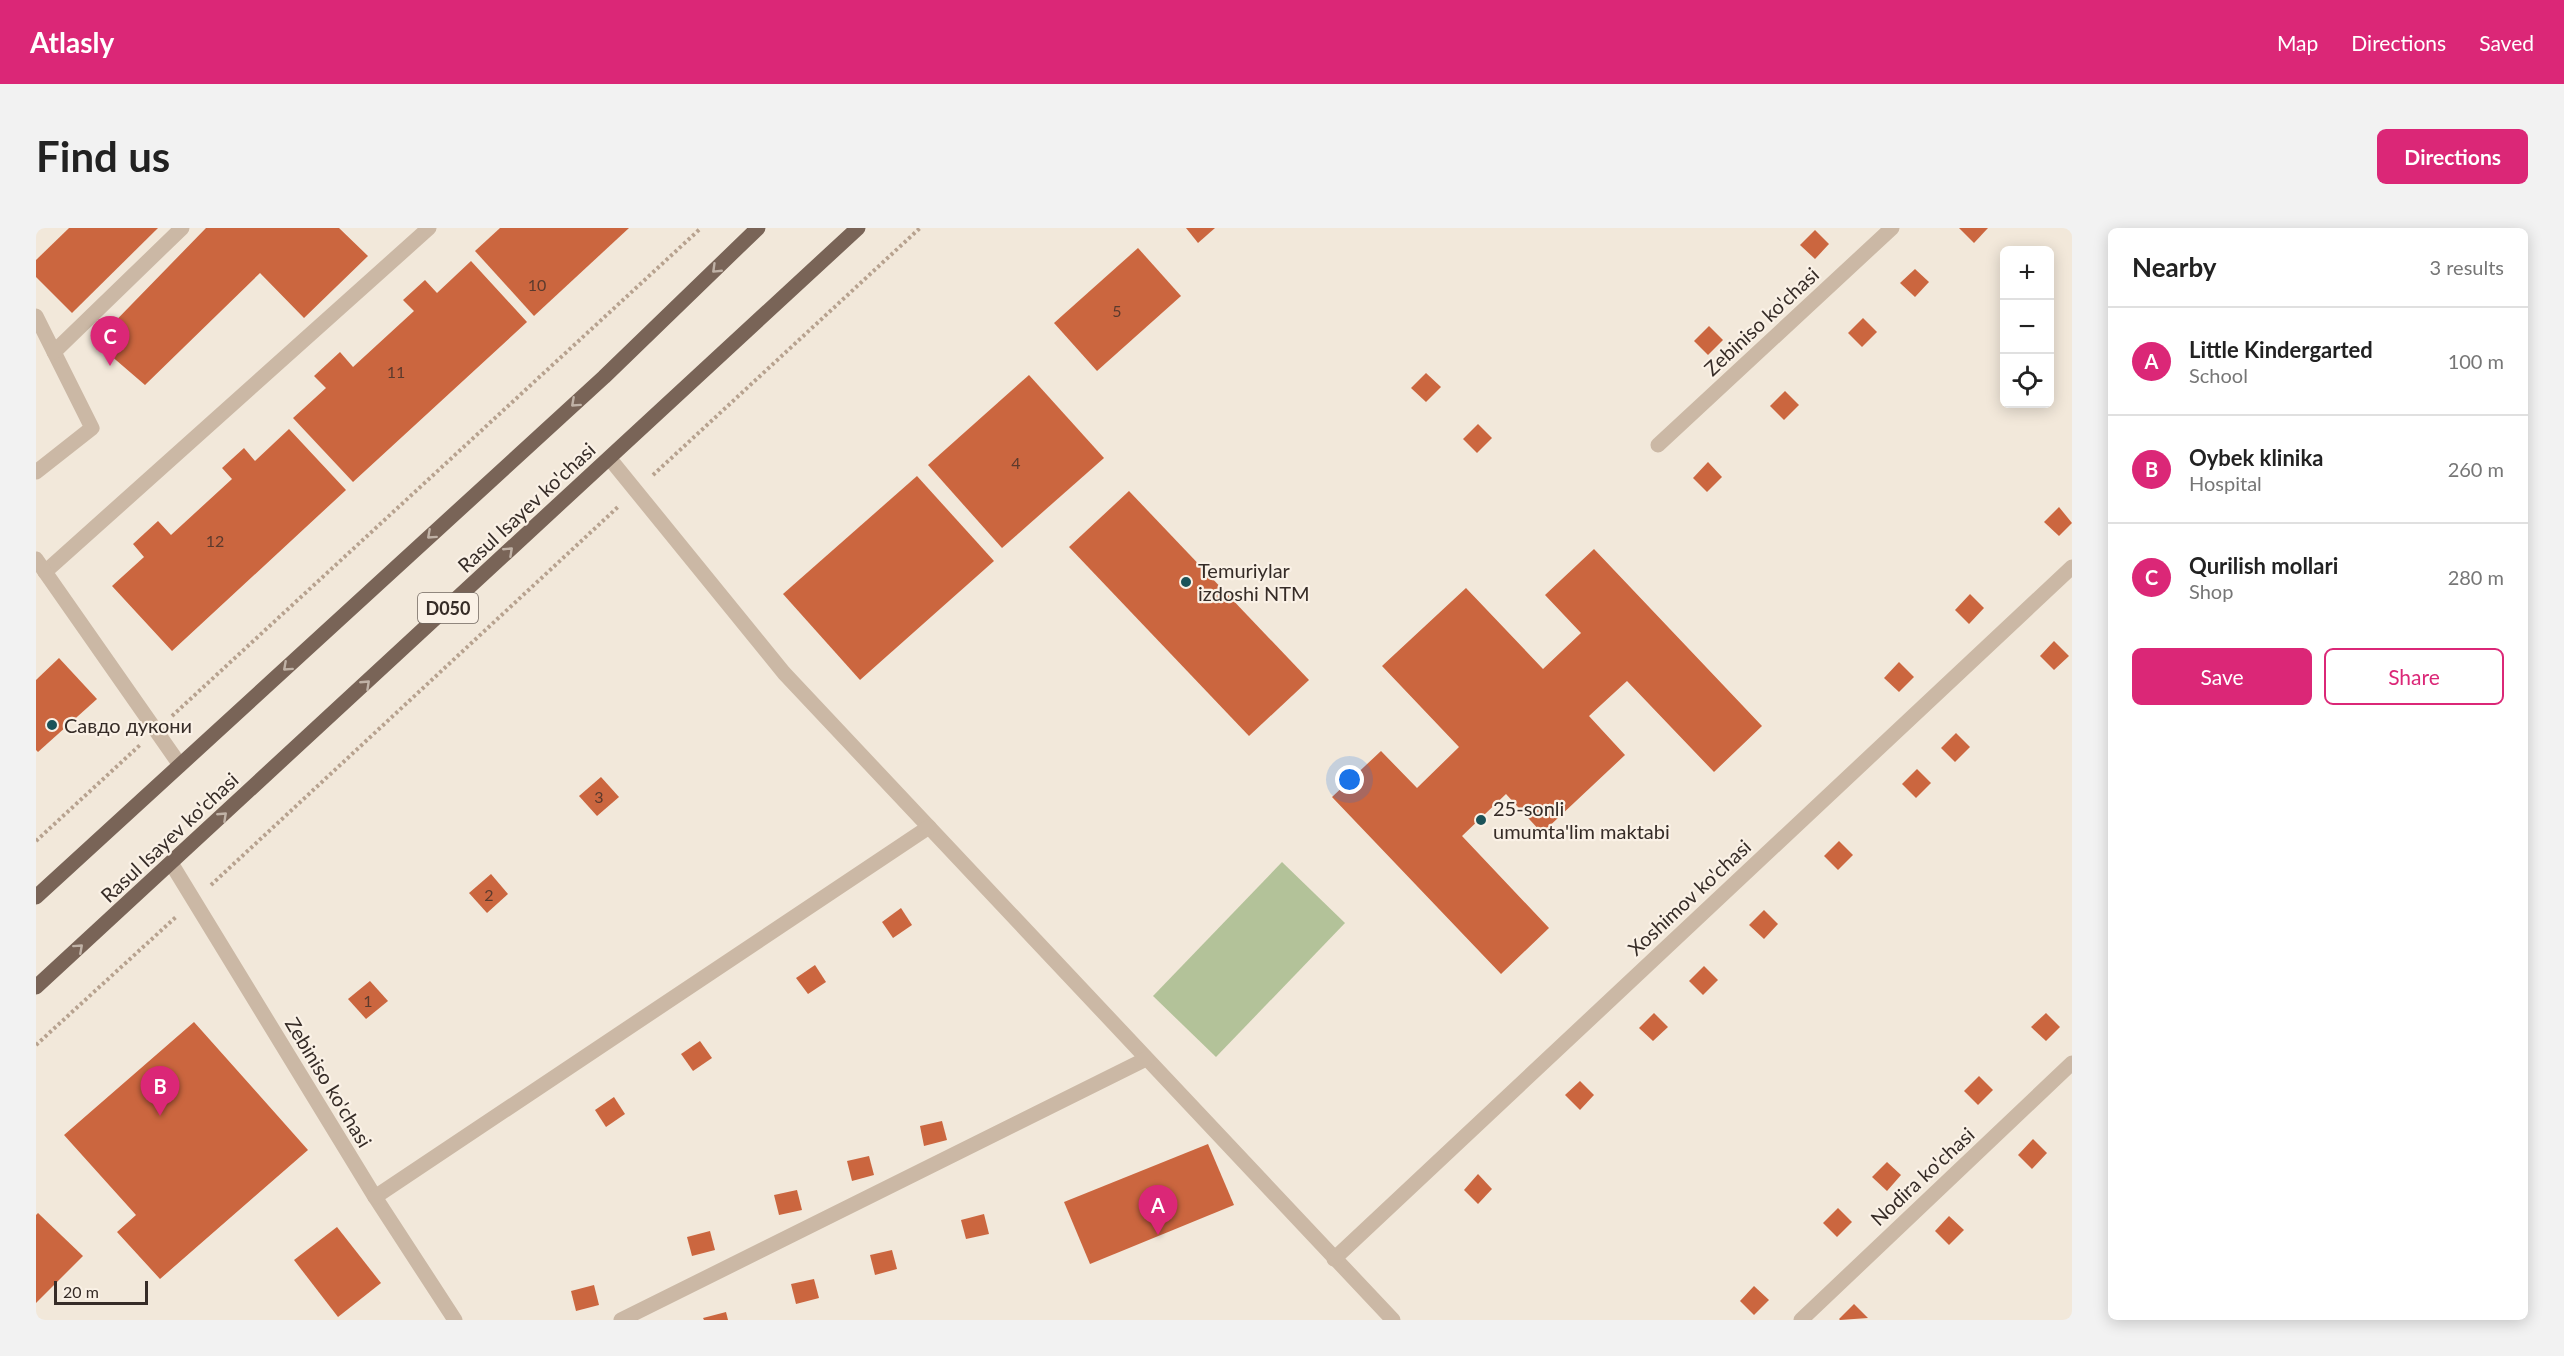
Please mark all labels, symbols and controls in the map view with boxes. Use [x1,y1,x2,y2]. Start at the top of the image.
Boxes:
text: Atlasly [30,25,114,59]
text: Map [2277,30,2318,55]
text: Directions [2351,30,2446,55]
text: Saved [2479,30,2534,55]
button: Directions [2377,129,2528,184]
text: Find us [36,131,170,181]
map controls [2000,246,2054,408]
button: + [2000,246,2054,300]
text: Nearby [2132,251,2217,283]
text: 3 results [2429,255,2504,279]
one-way arrow [712,261,723,272]
street label: Zebiniso ko'chasi [1699,262,1823,380]
house number: 10 [528,275,546,294]
button: − [2000,300,2054,354]
house number: 5 [1112,301,1122,320]
pin: C [90,316,130,366]
text: Little Kindergarted [2189,336,2373,363]
text: A [2145,349,2158,373]
text: 100 m [2448,349,2504,373]
button: locate [2000,354,2054,408]
house number: 11 [387,362,405,381]
text: School [2189,363,2248,387]
one-way arrow [571,396,582,407]
street label: Rasul Isayev ko'chasi [452,437,600,577]
text: Oybek klinika [2189,444,2323,471]
house number: 4 [1011,453,1021,472]
text: B [2145,457,2158,481]
text: 260 m [2448,457,2504,481]
text: Hospital [2189,471,2262,495]
one-way arrow [427,528,438,539]
house number: 12 [206,531,224,550]
one-way arrow [503,547,513,558]
text: Qurilish mollari [2189,552,2338,579]
place label: Temuriylar izdoshi NTM [1198,558,1310,605]
text: C [2145,565,2158,589]
text: 280 m [2448,565,2504,589]
marker: Temuriylar izdoshi NTM [1179,575,1193,589]
text: Shop [2189,579,2233,603]
road number: D050 [418,593,478,623]
button: Save [2132,648,2312,705]
button: Share [2324,648,2504,705]
one-way arrow [284,660,294,671]
one-way arrow [359,680,370,691]
place label: Савдо дукони [64,713,192,737]
marker: Савдо дукони [45,718,59,732]
your location [1335,765,1364,794]
street label: Rasul Isayev ko'chasi [95,767,243,907]
house number: 3 [594,787,604,806]
place label: 25-sonli umumta'lim maktabi [1493,796,1670,843]
one-way arrow [216,812,226,823]
marker: 25-sonli umumta'lim maktabi [1474,813,1488,827]
street label: Xoshimov ko'chasi [1623,834,1755,960]
house number: 2 [484,885,494,904]
one-way arrow [72,944,83,955]
house number: 1 [363,991,373,1010]
street label: Zebiniso ko'chasi [281,1013,377,1151]
pin: B [140,1066,180,1116]
street label: Nodira ko'chasi [1865,1122,1979,1230]
pin: A [1138,1186,1178,1235]
scale bar [54,1278,148,1306]
text: 20 m [63,1282,99,1301]

